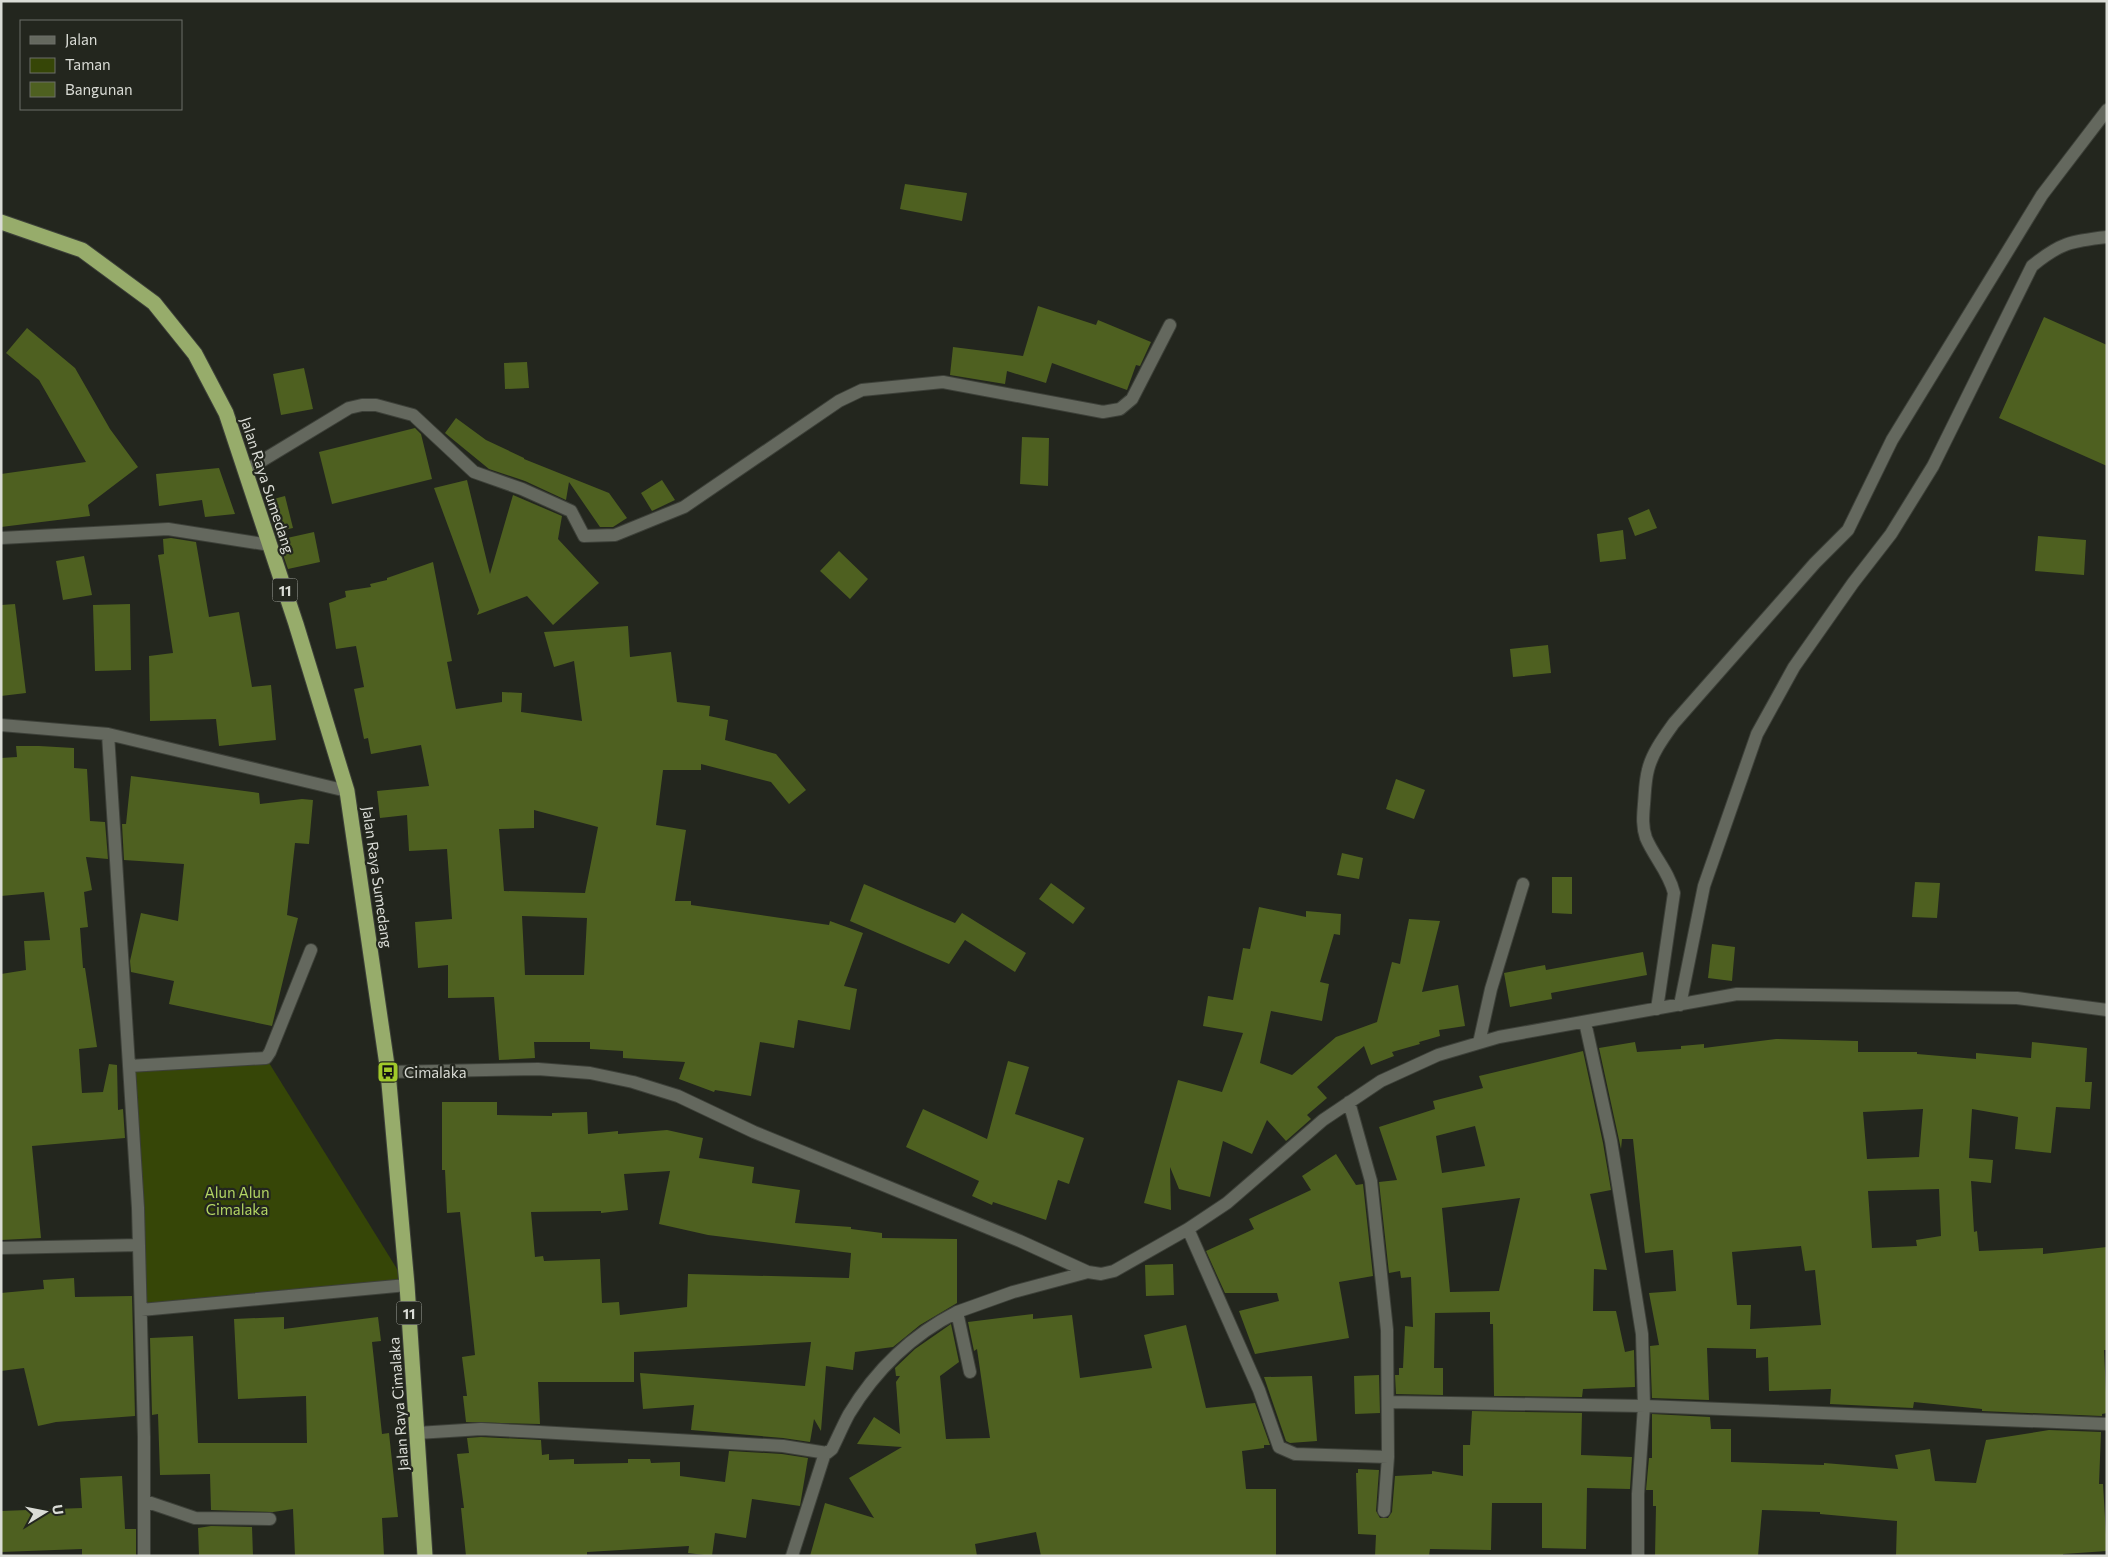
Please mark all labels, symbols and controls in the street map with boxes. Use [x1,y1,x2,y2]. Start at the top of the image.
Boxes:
legend [20,20,182,110]
text: Jalan [65,30,97,48]
text: Taman [65,55,111,73]
text: Bangunan [65,80,133,98]
street label: Jalan Raya Sumedang [237,414,299,556]
road number: 11 [272,578,298,602]
street label: Jalan Raya Sumedang [359,805,397,949]
bus stop icon: Cimalaka [376,1060,400,1084]
place label: Cimalaka [404,1063,467,1081]
park label: Alun Alun Cimalaka [204,1183,270,1218]
road number: 11 [396,1302,422,1325]
street label: Jalan Raya Cimalaka [384,1337,412,1471]
north arrow [20,1487,70,1537]
text: U [49,1503,68,1516]

